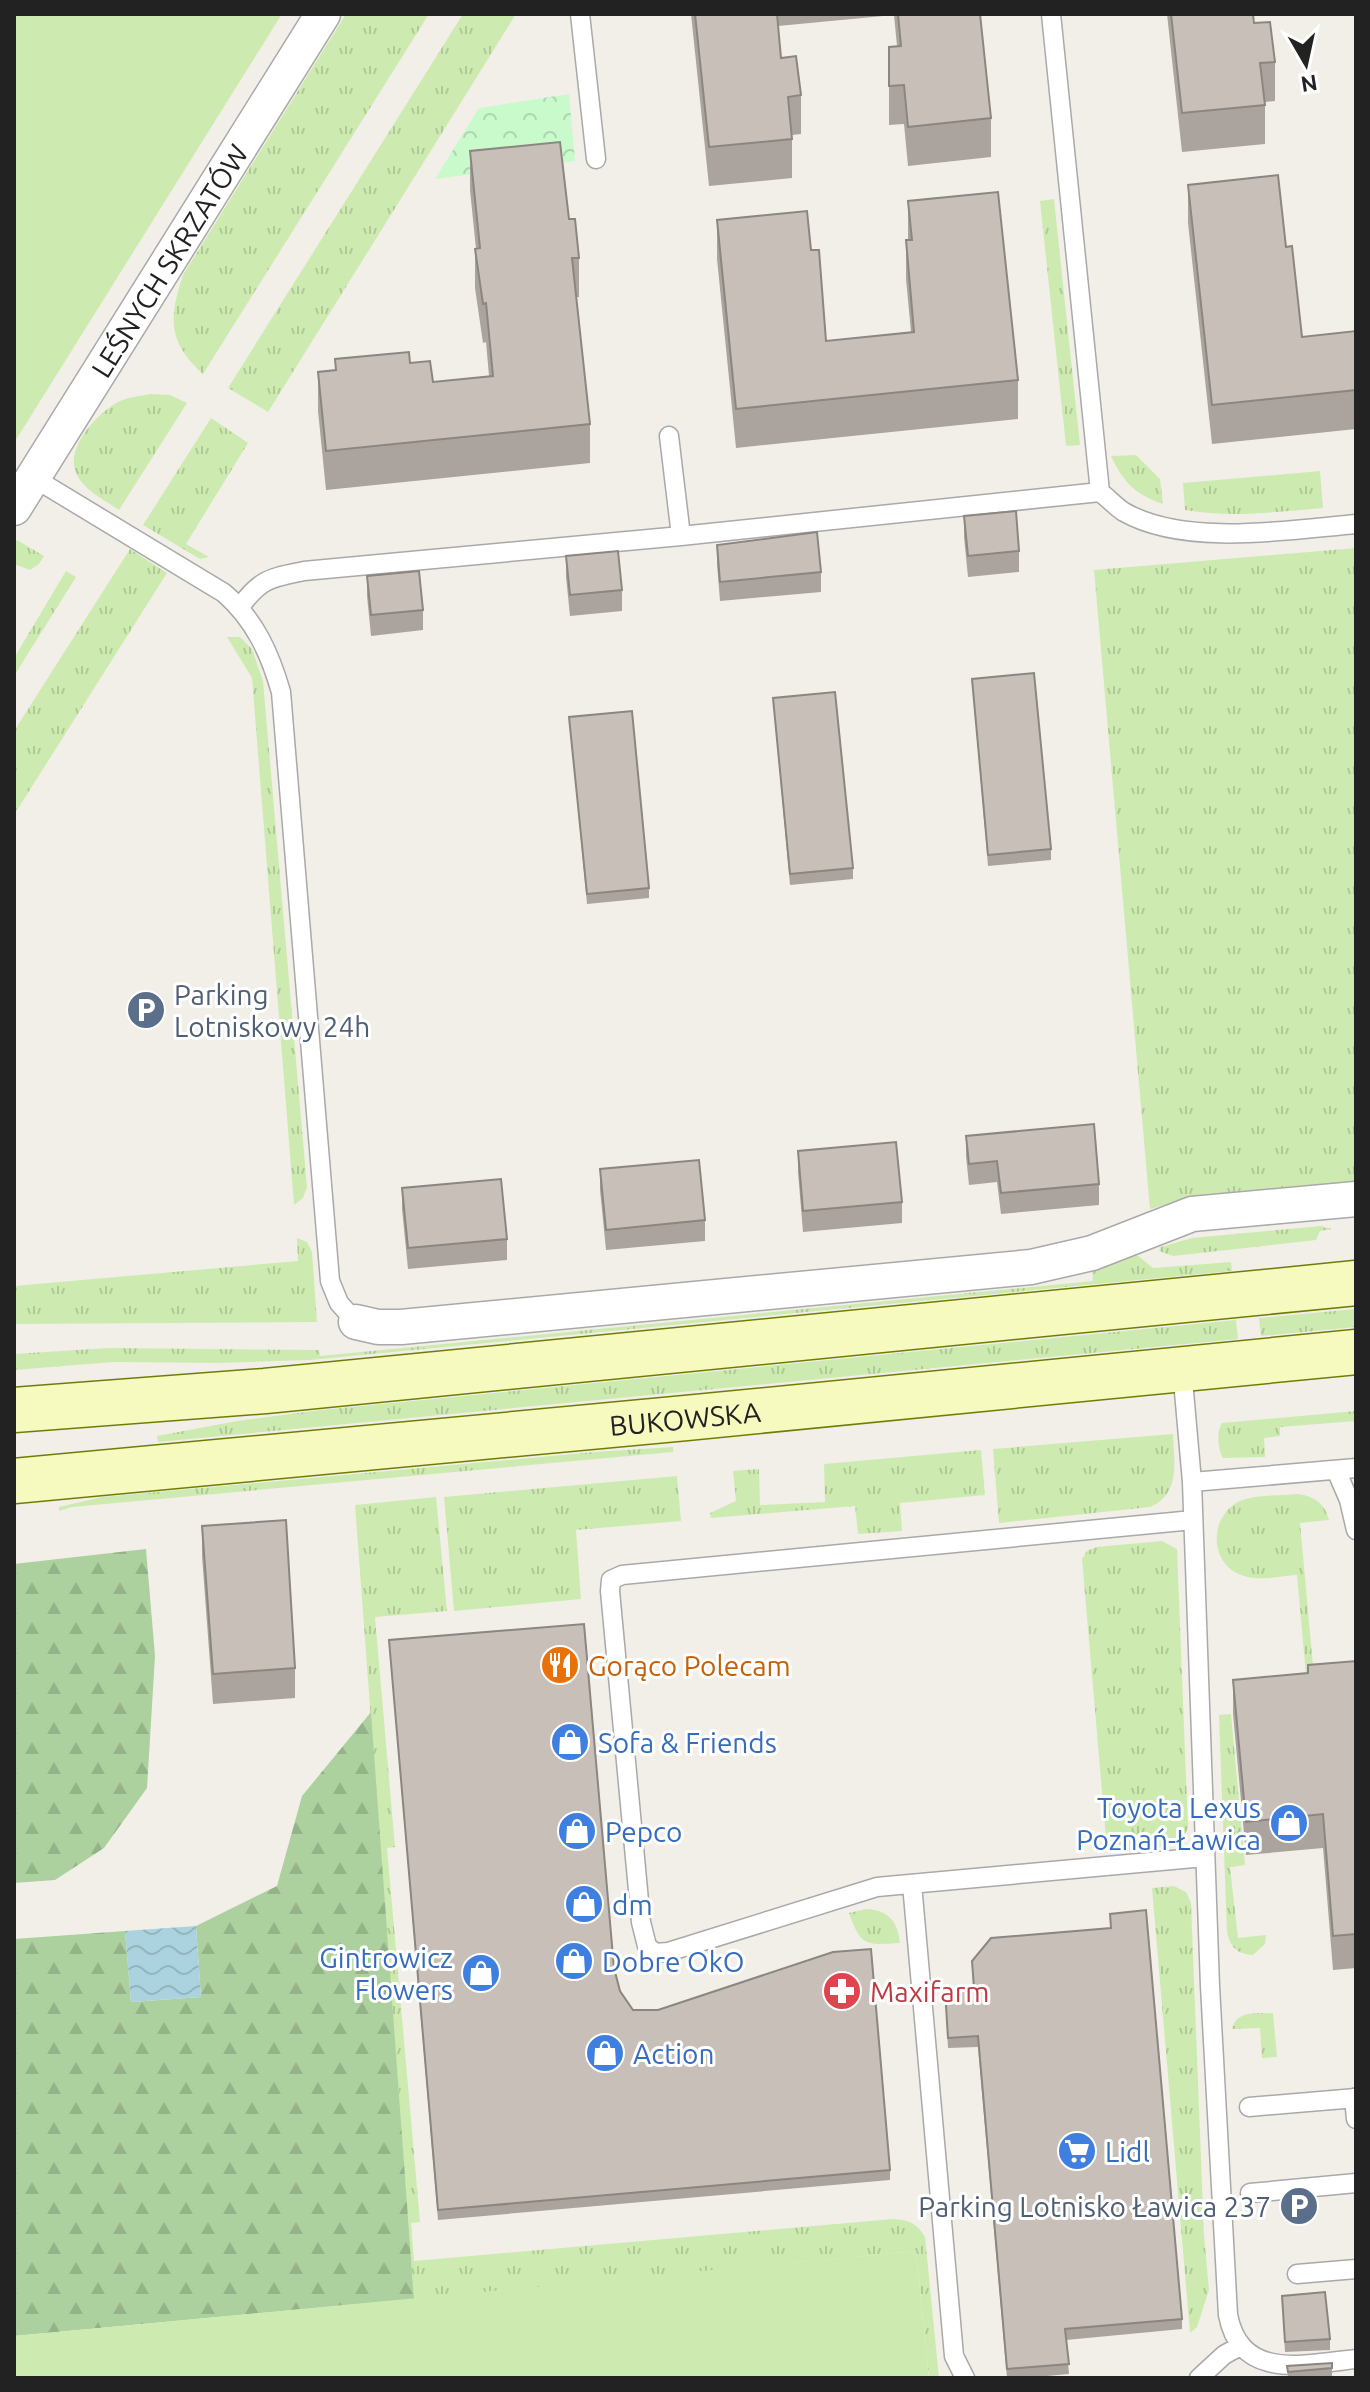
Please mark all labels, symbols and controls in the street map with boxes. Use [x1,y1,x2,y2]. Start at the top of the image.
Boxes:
north arrow [1266,24,1346,104]
text: N [1299,71,1319,98]
street label: LEŚNYCH SKRZATÓW [85,138,253,382]
place label: Parking Lotniskowy 24h [174,979,370,1042]
parking icon: Parking Lotniskowy 24h [125,989,167,1031]
street label: BUKOWSKA [608,1395,762,1441]
restaurant icon: Gorąco Polecam [539,1644,581,1686]
place label: Gorąco Polecam [588,1650,791,1681]
shop icon: Sofa & Friends [549,1721,591,1763]
place label: Sofa & Friends [598,1727,777,1758]
place label: Toyota Lexus Poznań-Ławica [1076,1792,1261,1855]
shop icon: Toyota Lexus Poznań-Ławica [1268,1802,1310,1844]
shop icon: Pepco [556,1810,598,1852]
place label: Pepco [605,1816,682,1847]
shop icon: dm [563,1883,605,1925]
place label: dm [612,1889,653,1920]
shop icon: Dobre OkO [553,1940,595,1982]
place label: Gintrowicz Flowers [319,1942,453,2005]
place label: Dobre OkO [602,1946,745,1977]
shop icon: Gintrowicz Flowers [460,1952,502,1994]
pharmacy icon: Maxifarm [821,1970,863,2012]
place label: Maxifarm [870,1976,989,2007]
shop icon: Action [584,2032,626,2074]
place label: Action [633,2038,714,2069]
supermarket icon: Lidl [1056,2130,1098,2172]
place label: Lidl [1105,2136,1150,2167]
parking icon: Parking Lotnisko Ławica 237 [1278,2185,1320,2227]
place label: Parking Lotnisko Ławica 237 [918,2191,1271,2222]

